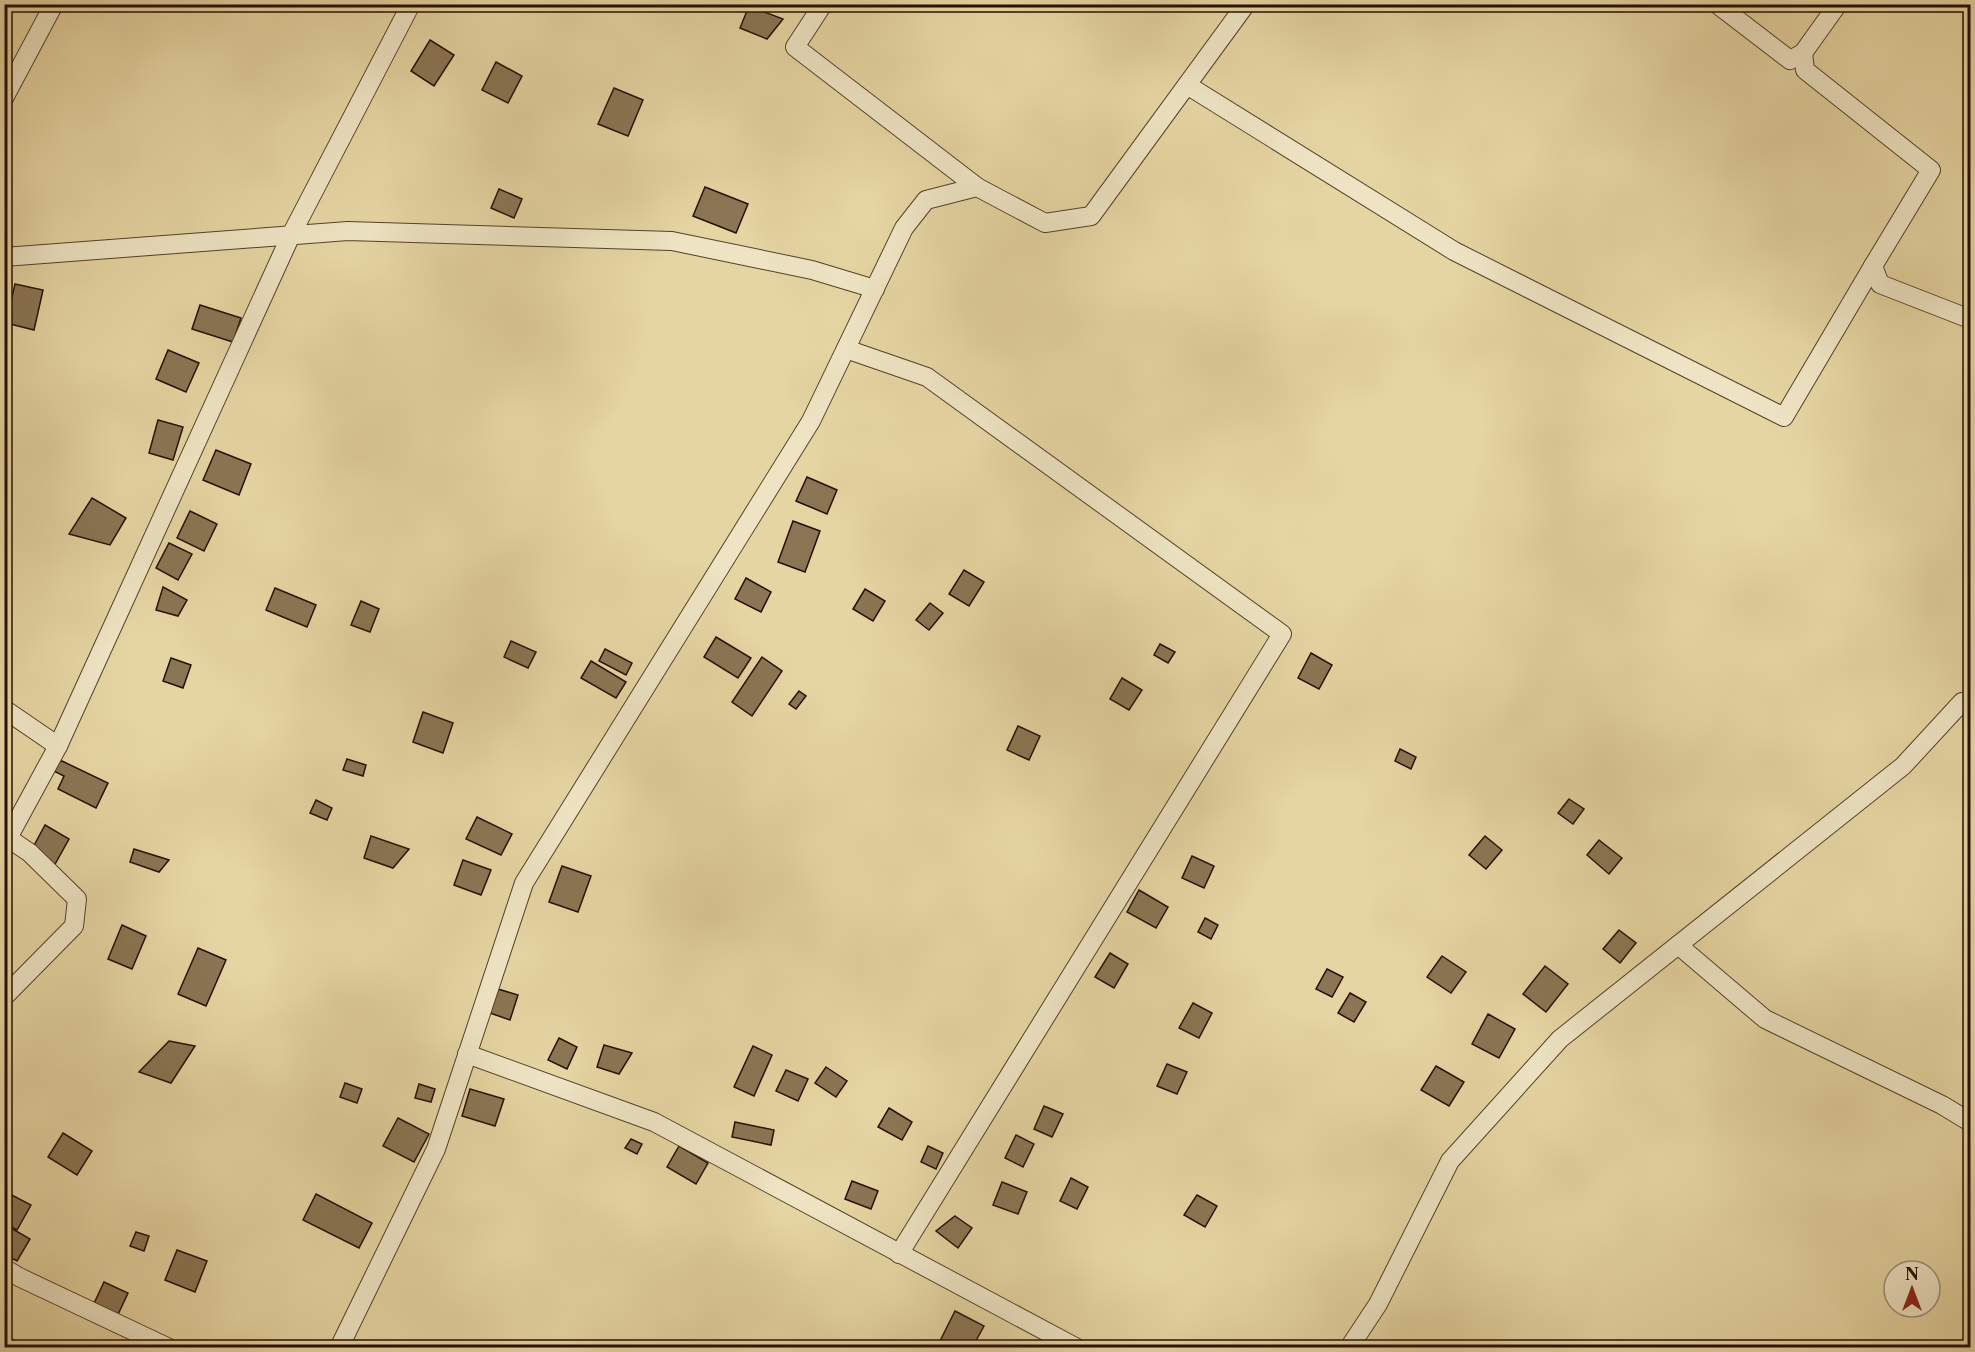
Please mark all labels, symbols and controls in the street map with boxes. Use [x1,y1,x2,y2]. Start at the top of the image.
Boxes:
north arrow [1882,1259,1942,1319]
text: N [1905,1264,1919,1284]

